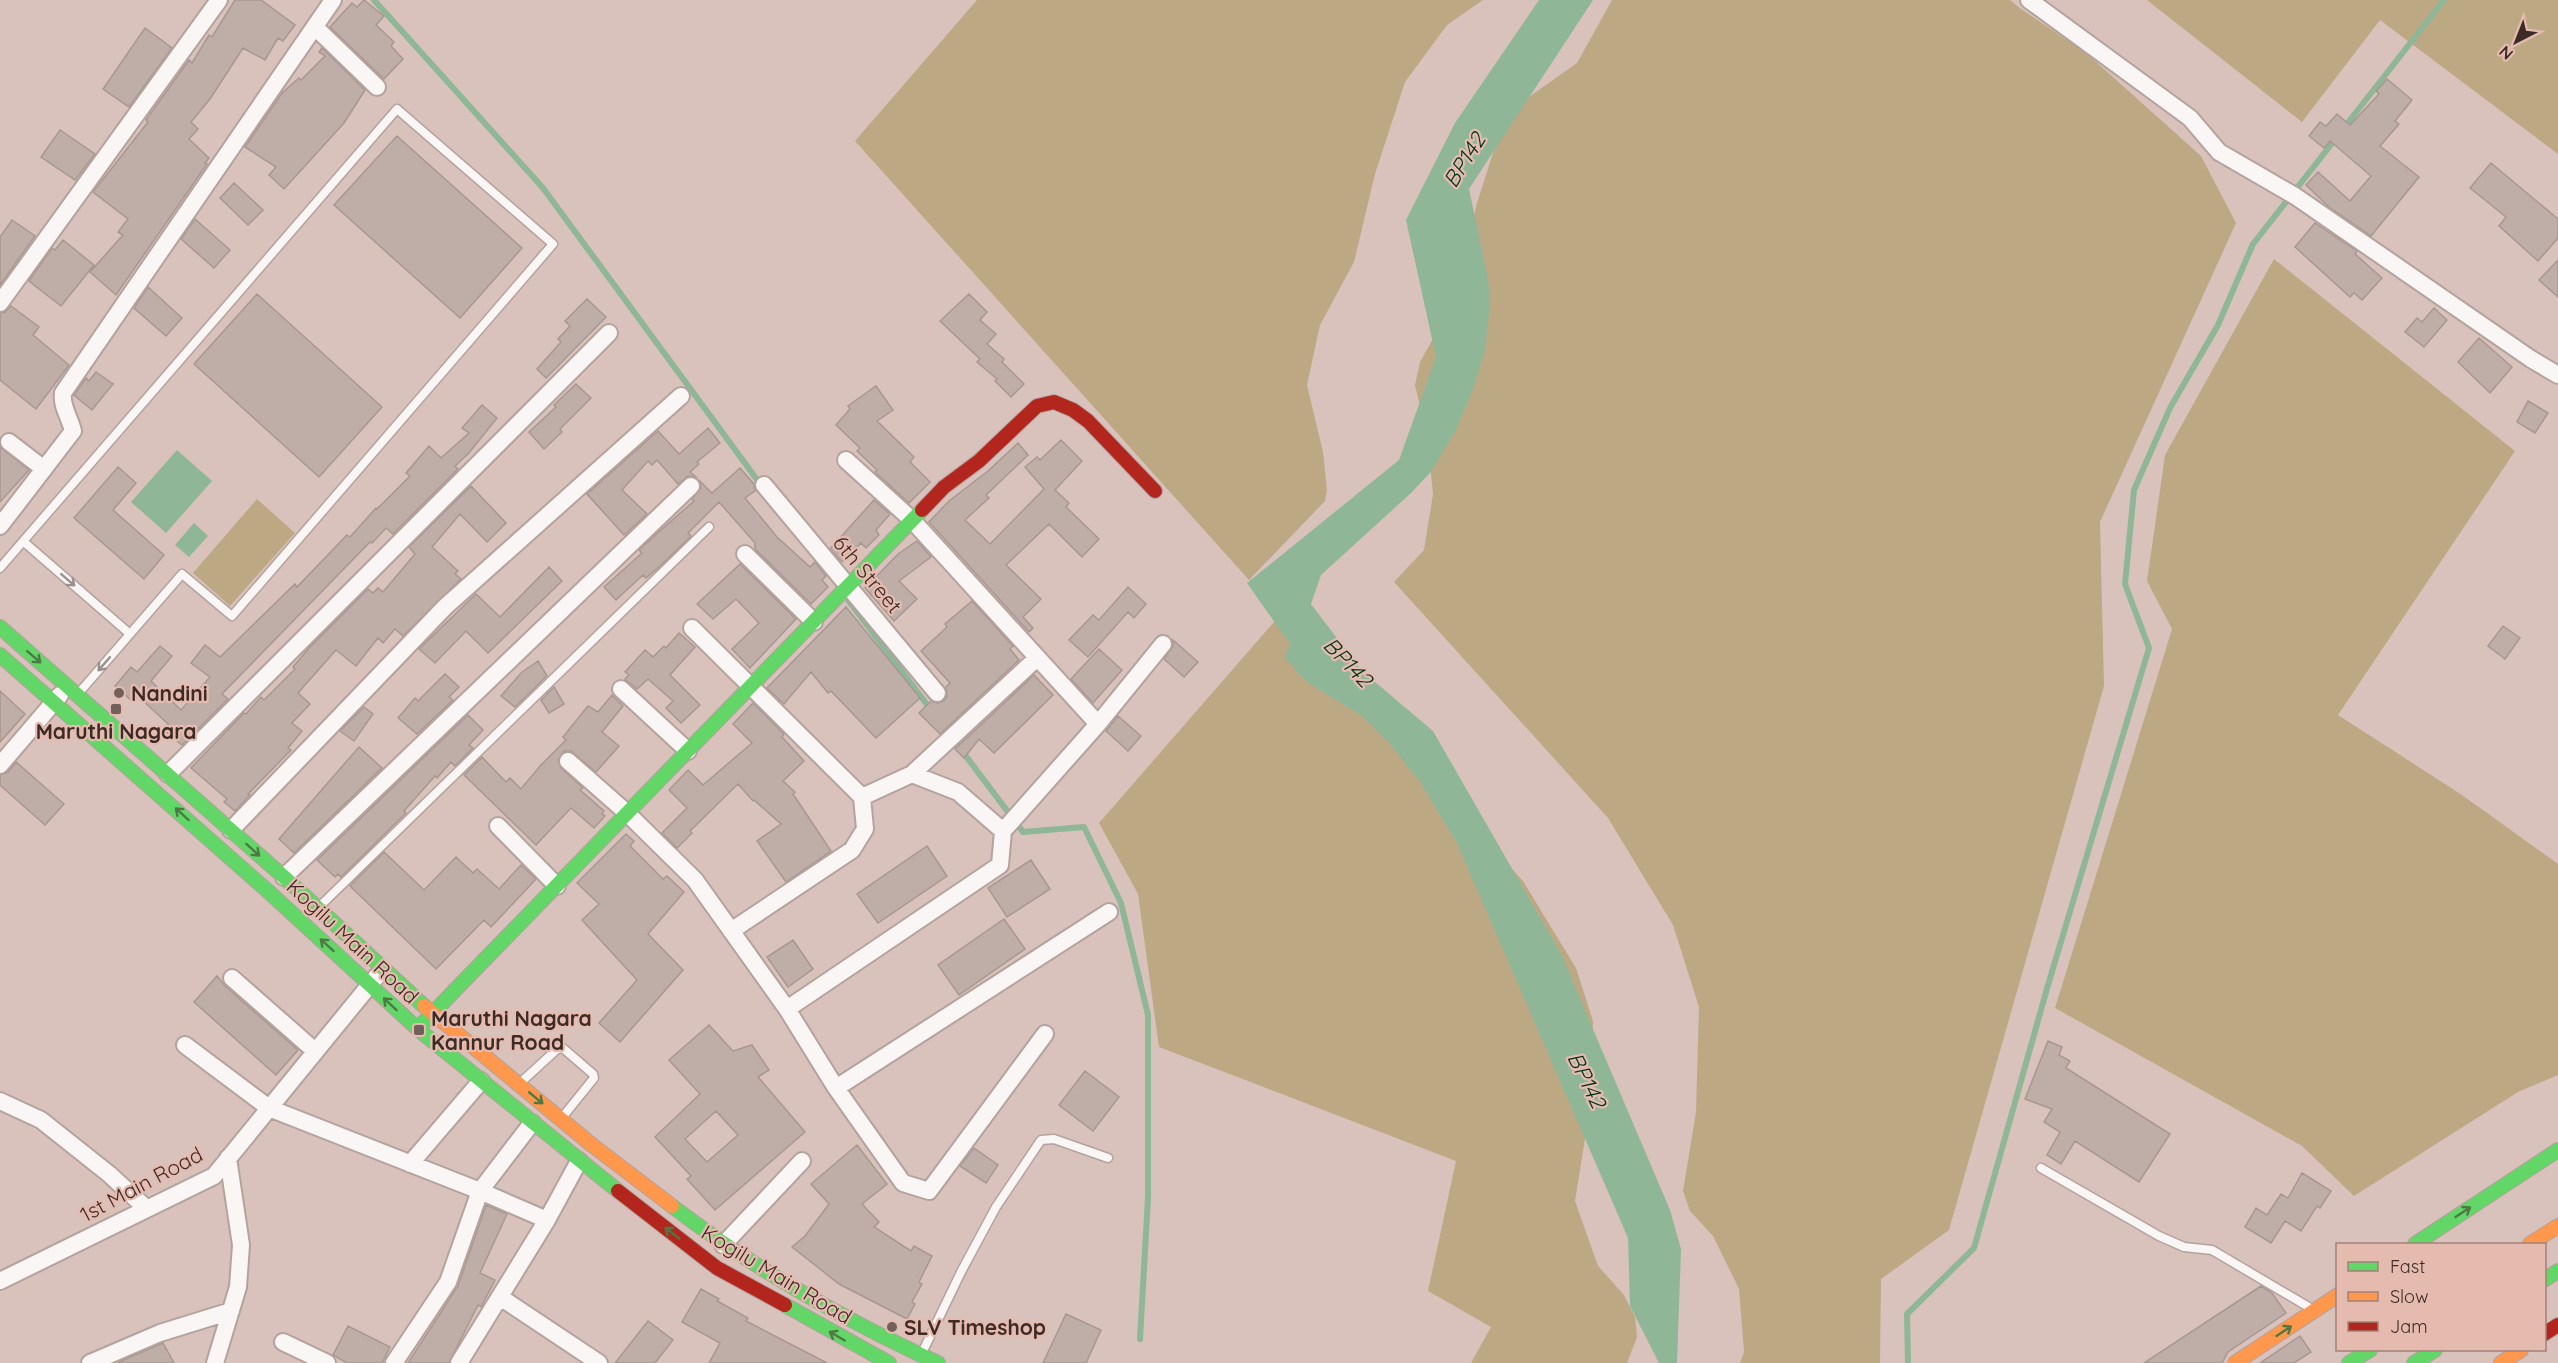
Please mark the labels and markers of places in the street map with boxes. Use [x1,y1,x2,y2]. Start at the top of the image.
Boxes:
place label: Nandini [131,680,208,706]
marker: Nandini [112,686,126,700]
marker: Maruthi Nagara [109,702,123,716]
place label: Maruthi Nagara [36,718,196,744]
place label: Maruthi Nagara Kannur Road [431,1005,592,1055]
marker: Maruthi Nagara Kannur Road [412,1023,426,1037]
place label: SLV Timeshop [904,1314,1046,1340]
marker: SLV Timeshop [885,1320,899,1334]

